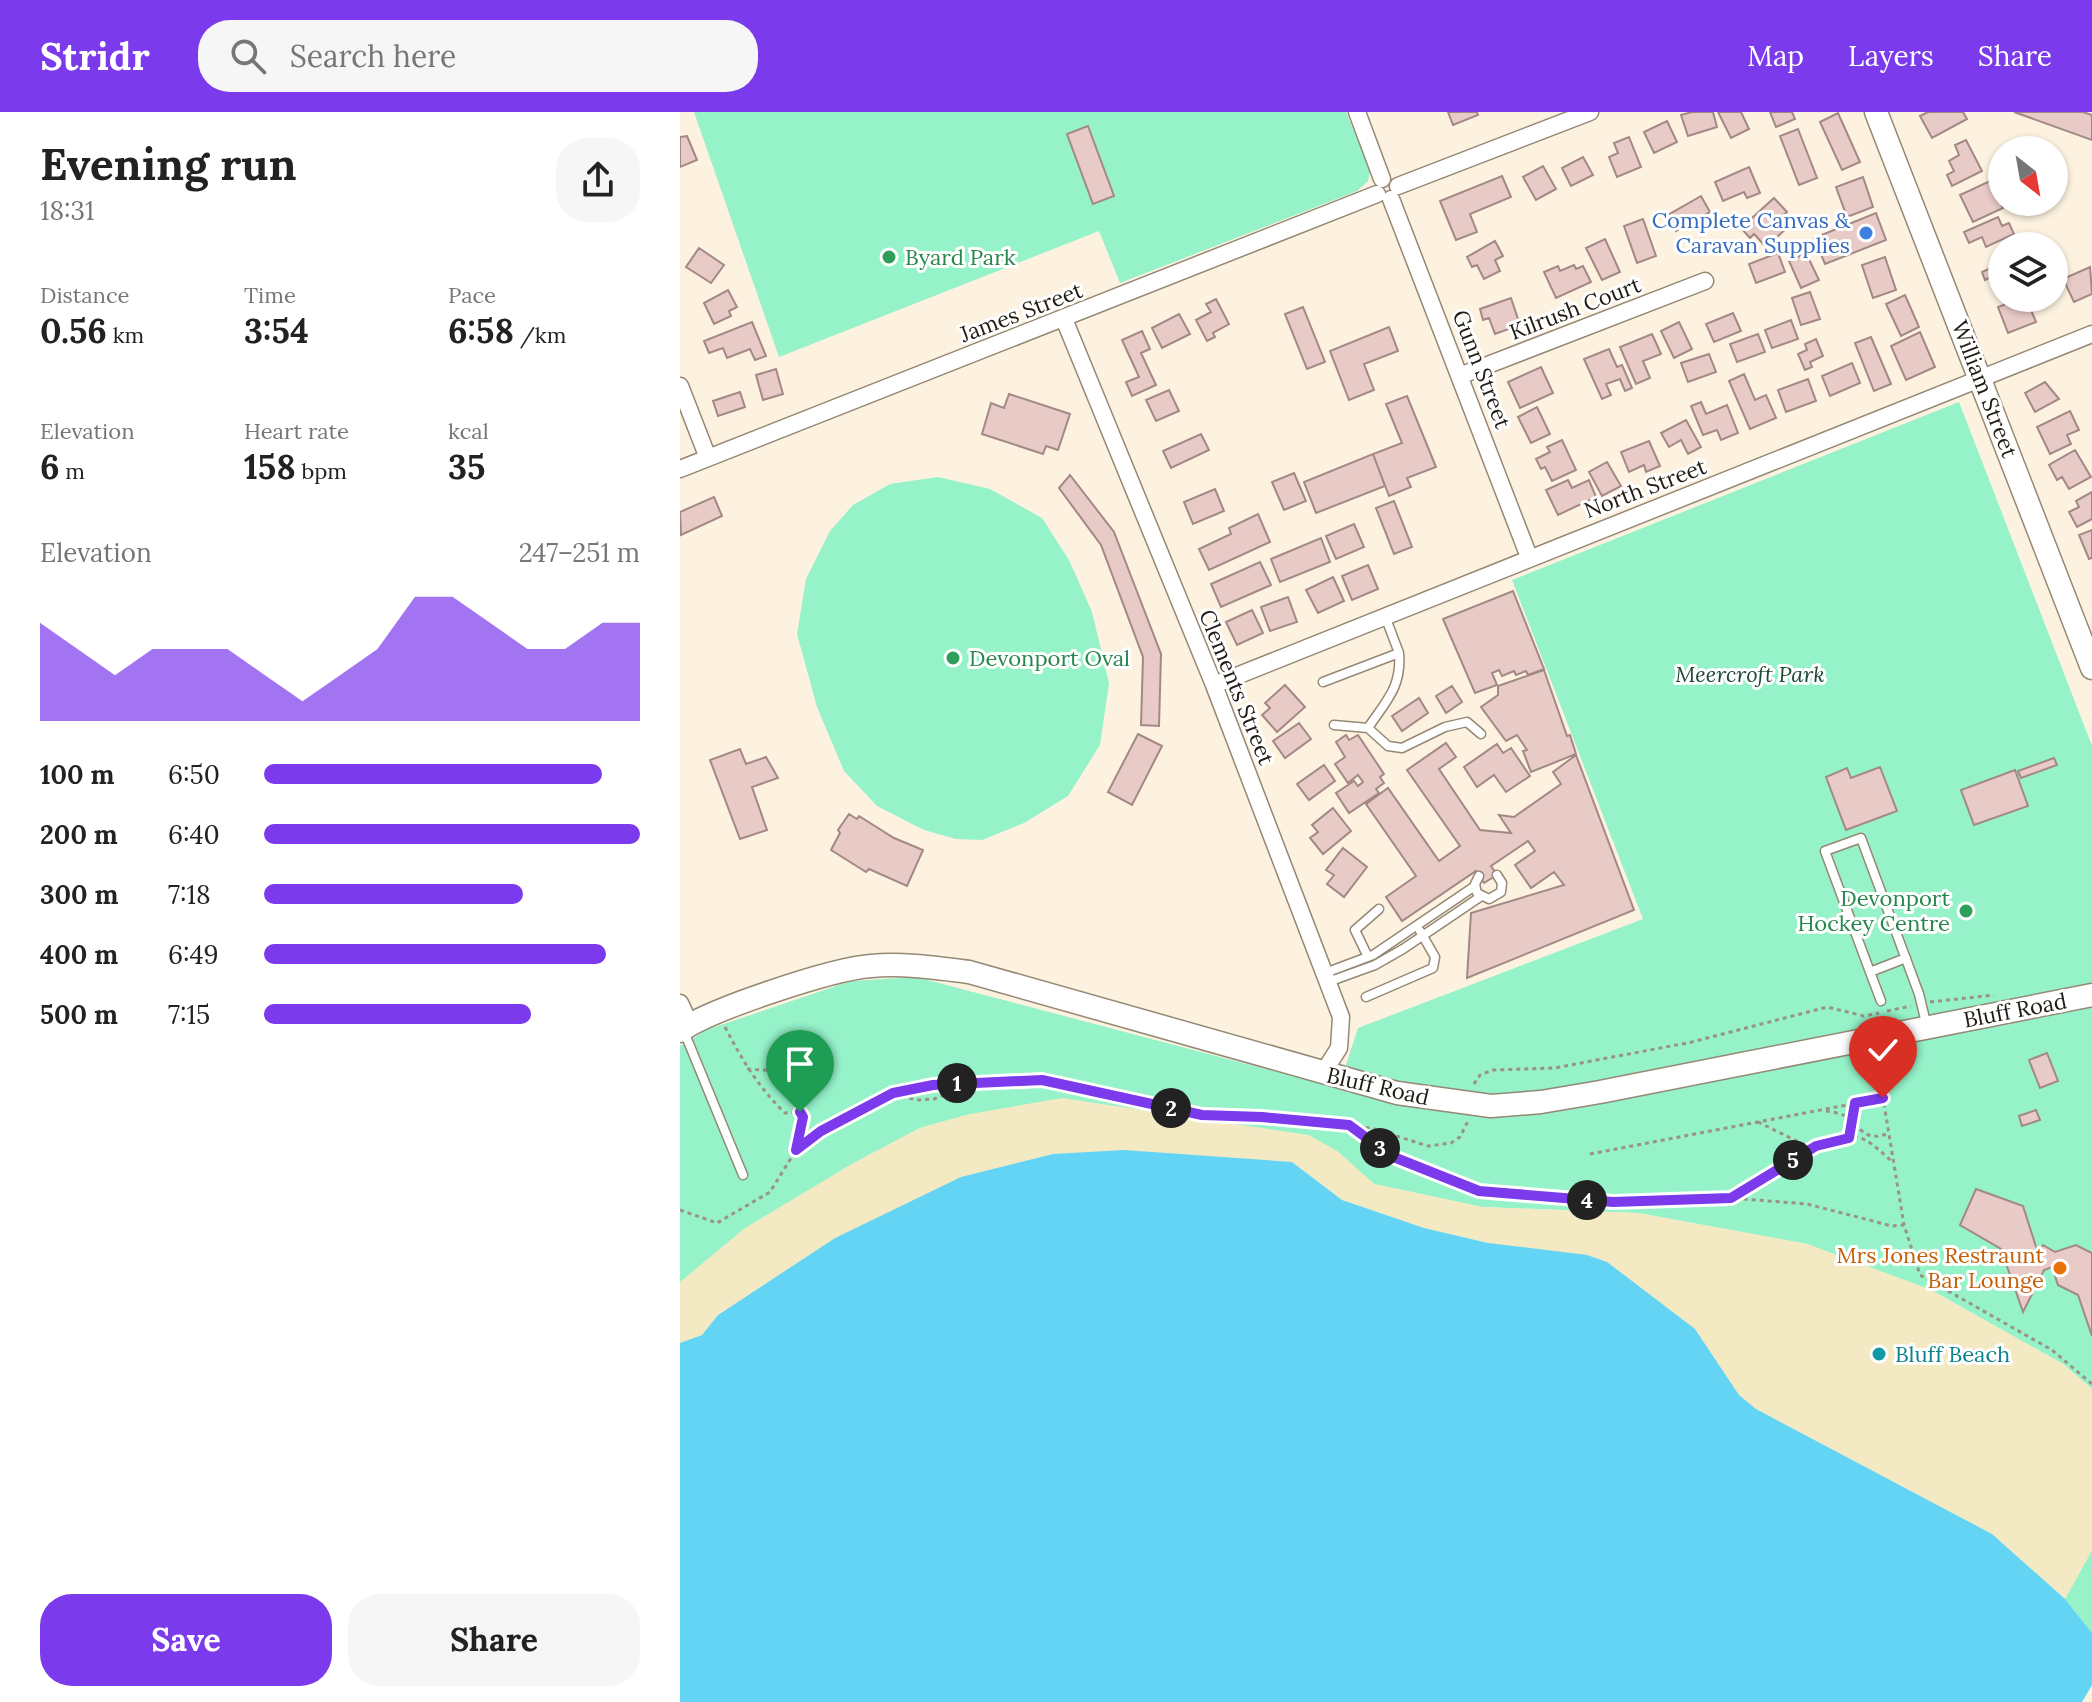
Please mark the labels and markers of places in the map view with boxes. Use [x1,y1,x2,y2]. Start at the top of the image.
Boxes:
place label: Complete Canvas & Caravan Supplies [1652,206,1851,259]
marker: Complete Canvas & Caravan Supplies [1857,224,1875,242]
place label: Byard Park [905,243,1016,271]
marker: Byard Park [880,248,898,266]
place label: Devonport Oval [969,644,1130,672]
marker: Devonport Oval [944,649,962,667]
place label: Devonport Hockey Centre [1798,884,1950,937]
marker: Devonport Hockey Centre [1957,902,1975,920]
pin [1849,1016,1917,1098]
pin [766,1030,834,1112]
pin: 1 [937,1063,977,1103]
pin: 2 [1151,1088,1191,1128]
pin: 3 [1360,1128,1400,1168]
pin: 5 [1773,1140,1813,1180]
pin: 4 [1567,1180,1607,1220]
place label: Mrs Jones Restraunt Bar Lounge [1836,1241,2044,1294]
marker: Mrs Jones Restraunt Bar Lounge [2051,1259,2069,1277]
place label: Bluff Beach [1895,1340,2010,1368]
marker: Bluff Beach [1870,1345,1888,1363]

